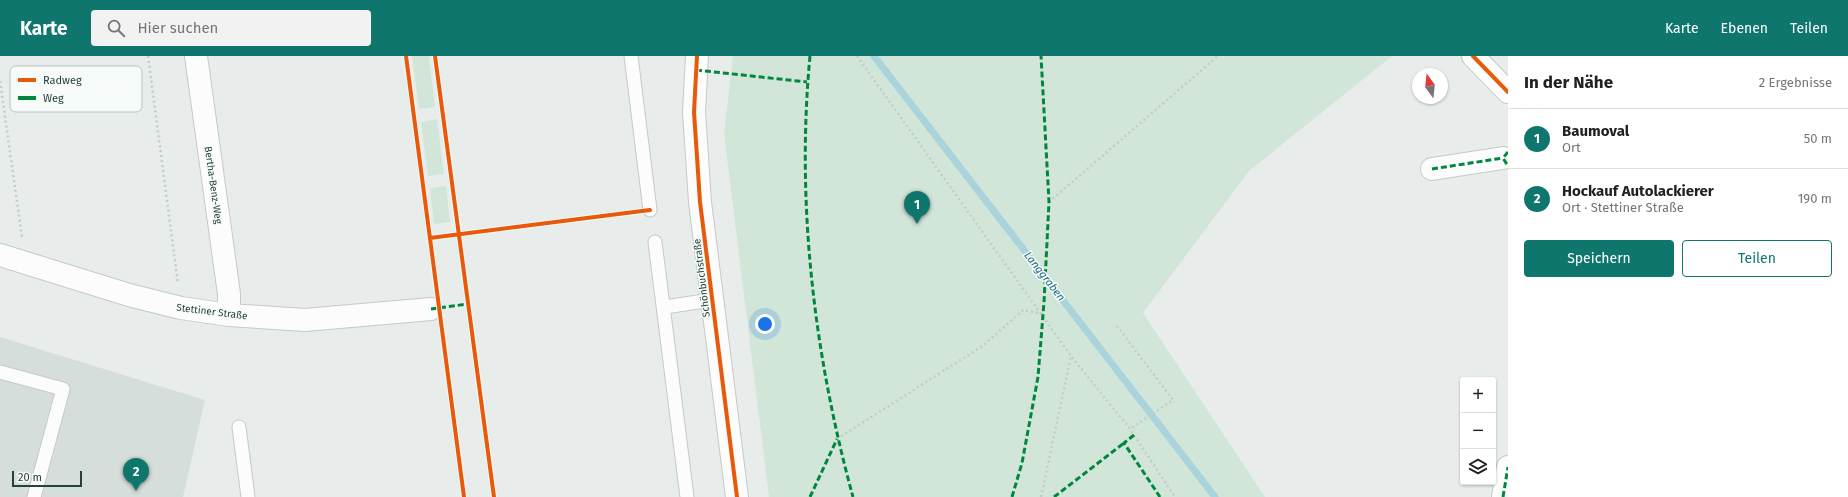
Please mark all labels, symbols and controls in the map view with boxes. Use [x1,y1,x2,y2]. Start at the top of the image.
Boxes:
search box [91,10,371,46]
text: Karte [20,17,67,40]
icon: search [105,17,127,39]
text: Hier suchen [137,19,218,37]
text: Karte [1665,20,1699,37]
text: Ebenen [1721,20,1768,37]
text: Teilen [1790,20,1828,37]
legend [10,66,142,112]
north arrow [1412,68,1448,104]
text: In der Nähe [1524,72,1613,93]
text: Radweg [43,74,82,87]
text: 2 Ergebnisse [1759,75,1832,90]
text: Weg [43,92,64,105]
text: Baumoval [1562,122,1629,140]
text: 1 [1534,131,1540,146]
text: 50 m [1804,131,1832,146]
text: Ort [1562,140,1581,155]
street label: Bertha-Benz-Weg [202,145,225,226]
text: Hockauf Autolackierer [1562,182,1714,200]
pin: 1 [904,191,930,224]
text: 2 [1534,191,1540,206]
text: 190 m [1798,191,1832,206]
text: Ort · Stettiner Straße [1562,200,1684,215]
street label: Schönbuchstraße [691,238,713,318]
button: Speichern [1524,240,1674,277]
button: Teilen [1682,240,1832,277]
water label: Langgraben [1021,249,1068,304]
street label: Stettiner Straße [176,302,248,322]
your location [755,314,775,334]
map controls [1460,377,1496,485]
button: + [1460,377,1496,413]
button: − [1460,413,1496,449]
button: layers [1460,449,1496,485]
pin: 2 [123,458,149,491]
scale bar [12,469,82,488]
text: 20 m [18,471,42,484]

